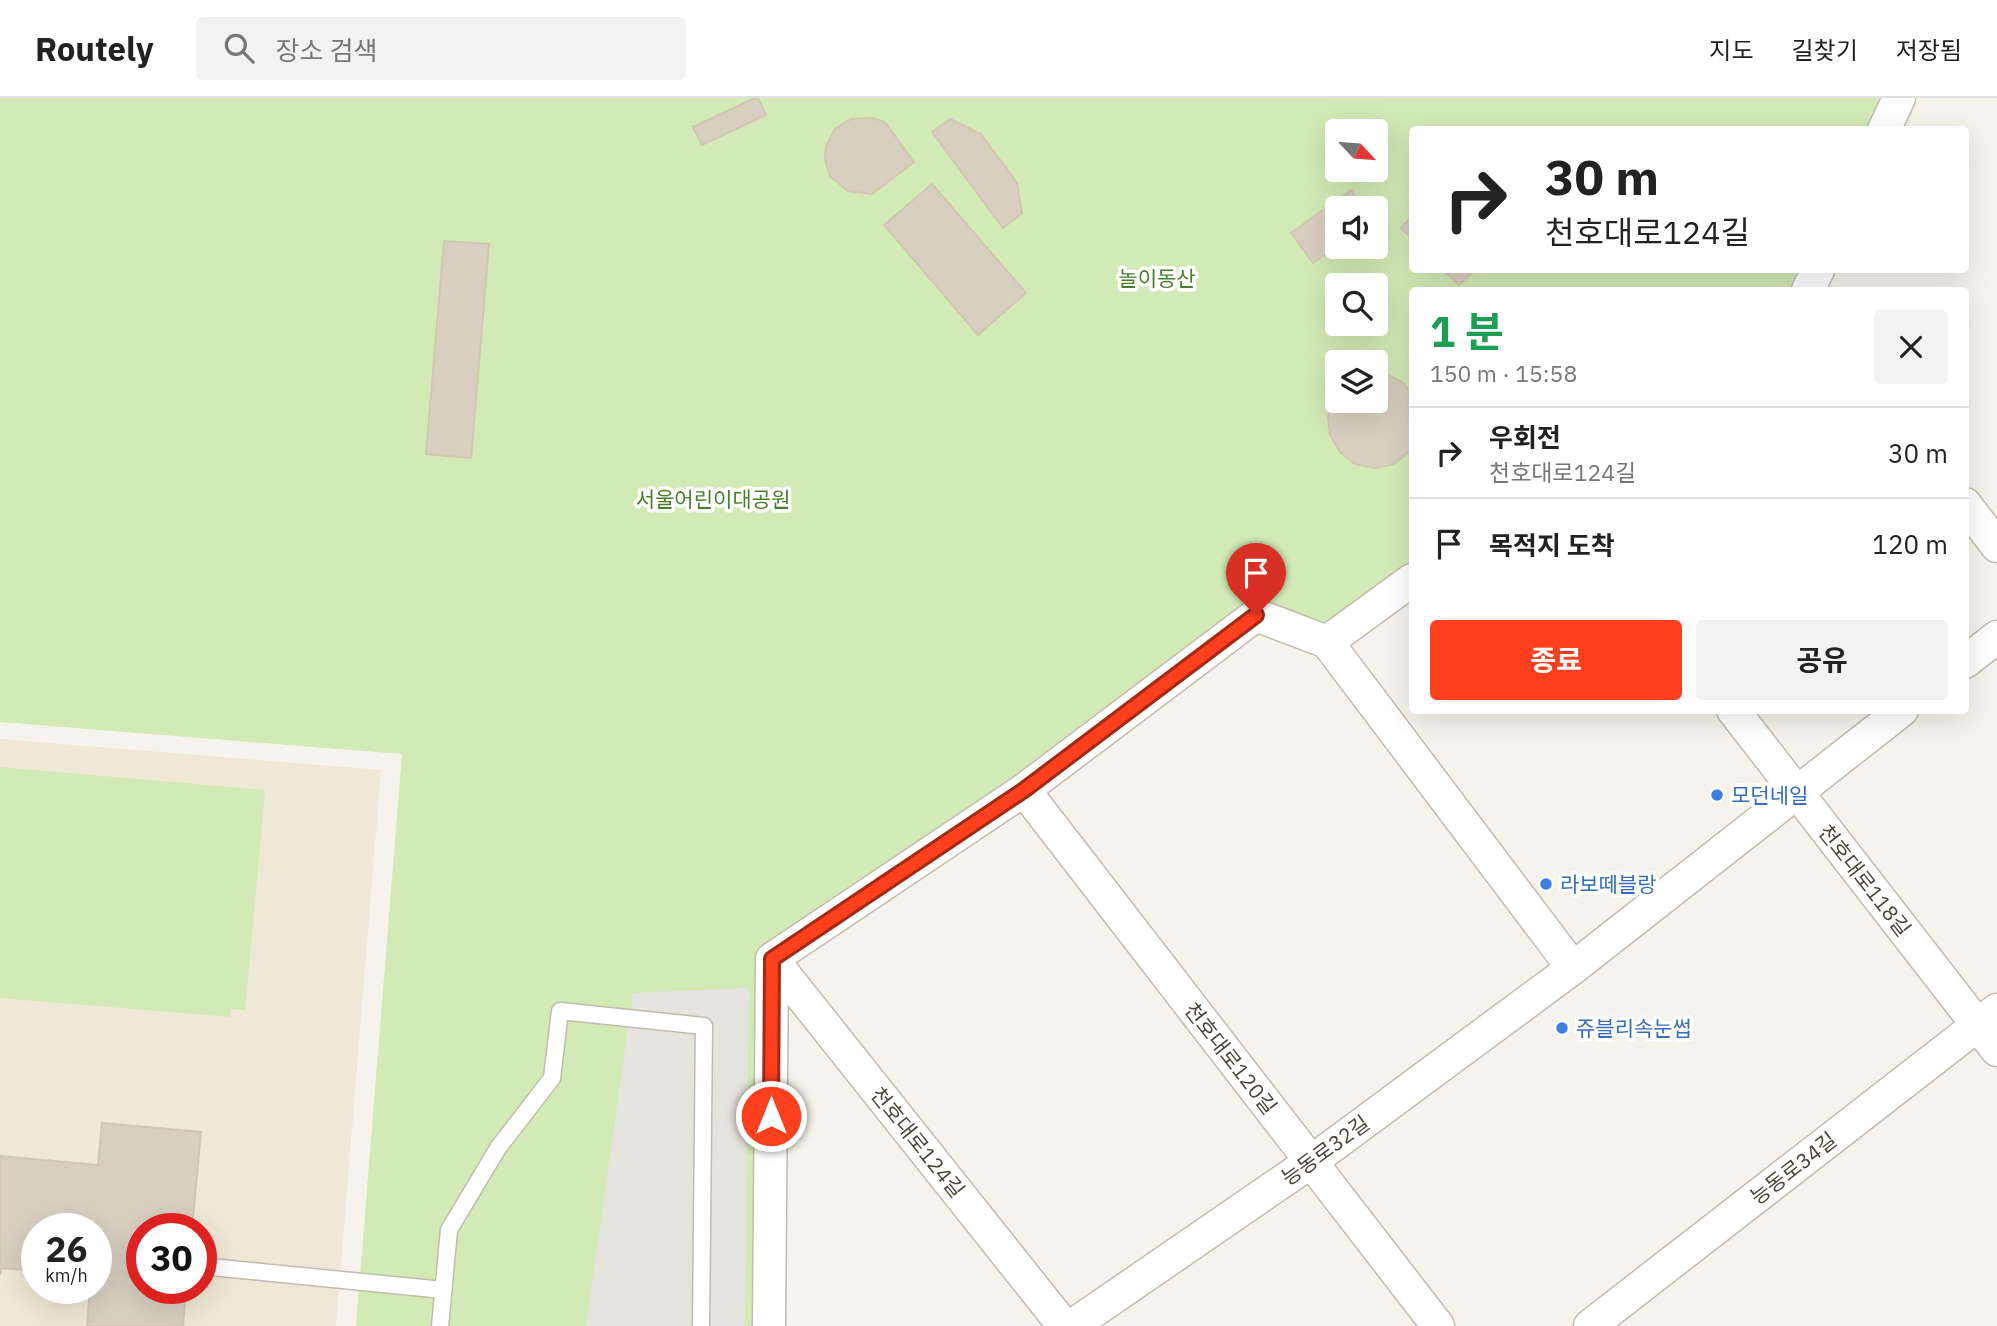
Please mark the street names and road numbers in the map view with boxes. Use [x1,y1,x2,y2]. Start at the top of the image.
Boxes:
street label: 천호대로118길 [1813,818,1917,942]
street label: 천호대로120길 [1179,996,1283,1120]
street label: 천호대로124길 [865,1081,971,1203]
street label: 능동로32길 [1275,1109,1375,1191]
street label: 능동로34길 [1744,1125,1842,1211]

